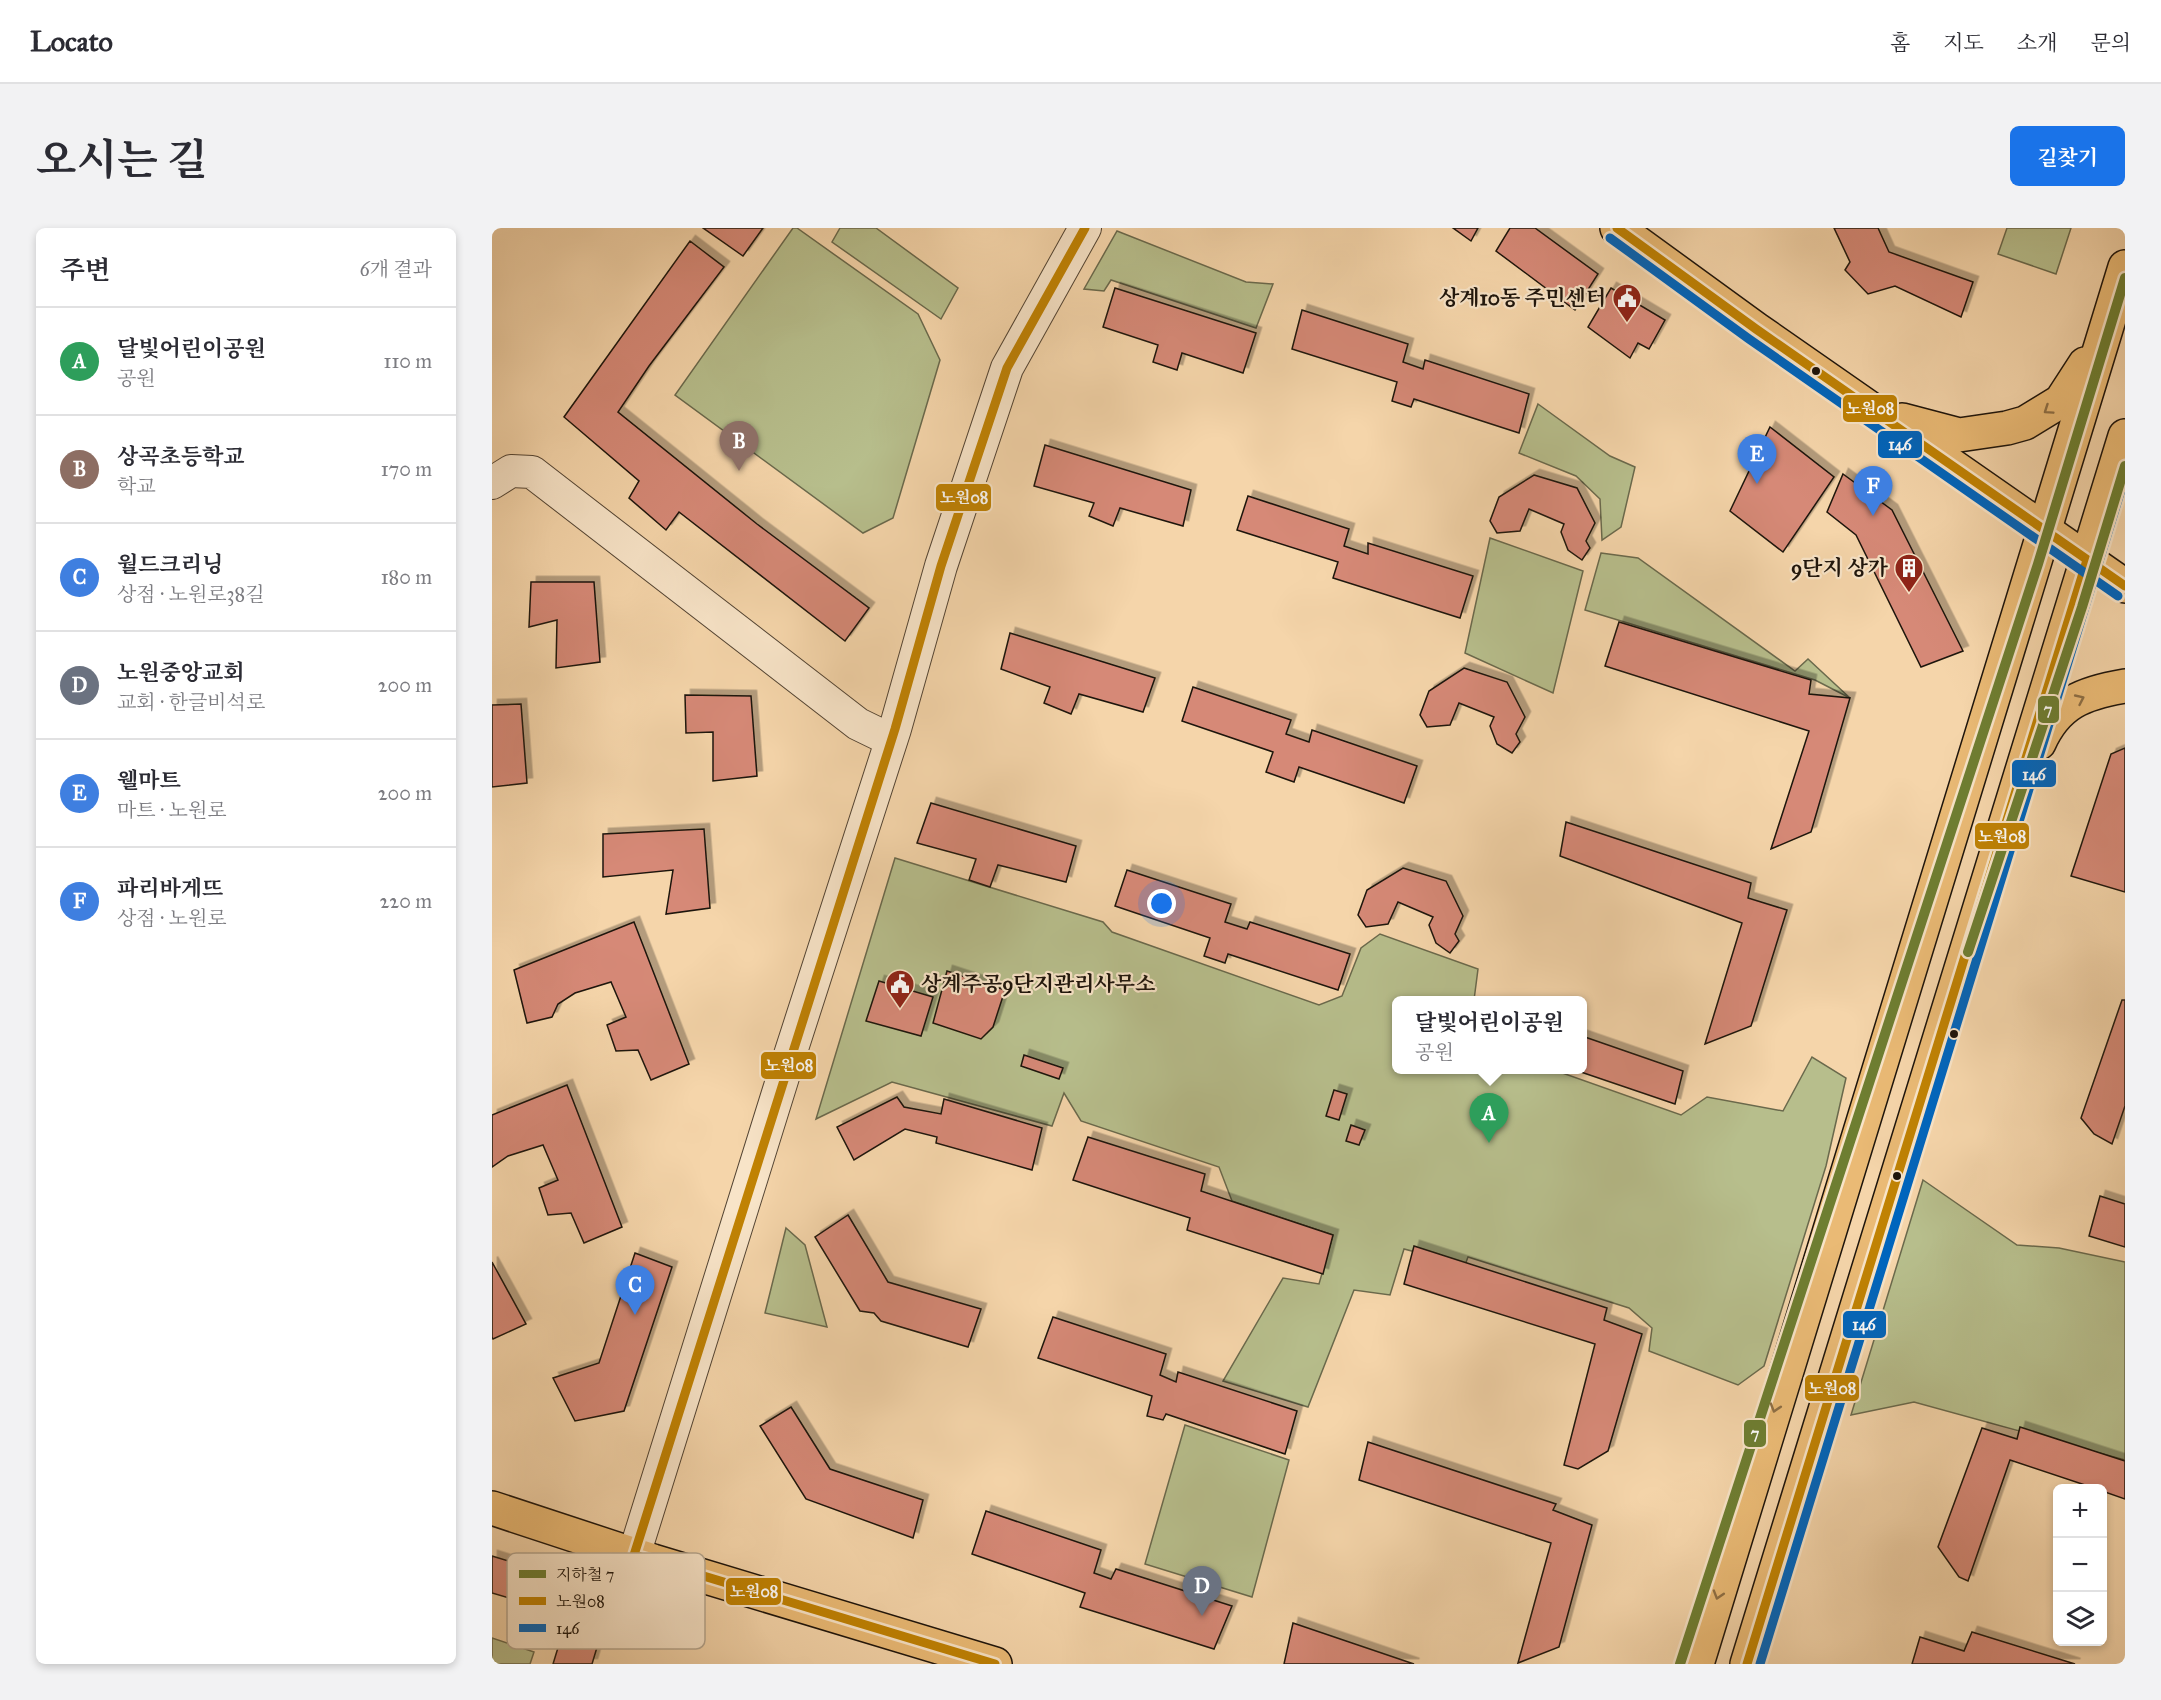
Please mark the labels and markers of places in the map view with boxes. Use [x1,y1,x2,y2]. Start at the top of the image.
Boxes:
public building icon: 상계10동 주민센터 [1611,282,1643,324]
place label: 상계10동 주민센터 [1439,285,1606,311]
unlabelled marker [1810,365,1822,377]
pin: B [720,422,758,471]
pin: E [1738,434,1776,484]
pin: F [1854,466,1892,516]
building icon: 9단지 상가 [1893,552,1925,594]
place label: 9단지 상가 [1791,555,1889,581]
public building icon: 상계주공9단지관리사무소 [884,968,916,1010]
place label: 상계주공9단지관리사무소 [921,971,1155,997]
unlabelled marker [1948,1028,1960,1040]
pin: A [1470,1094,1508,1143]
unlabelled marker [1891,1170,1903,1182]
pin: C [616,1266,654,1315]
pin: D [1182,1566,1222,1616]

